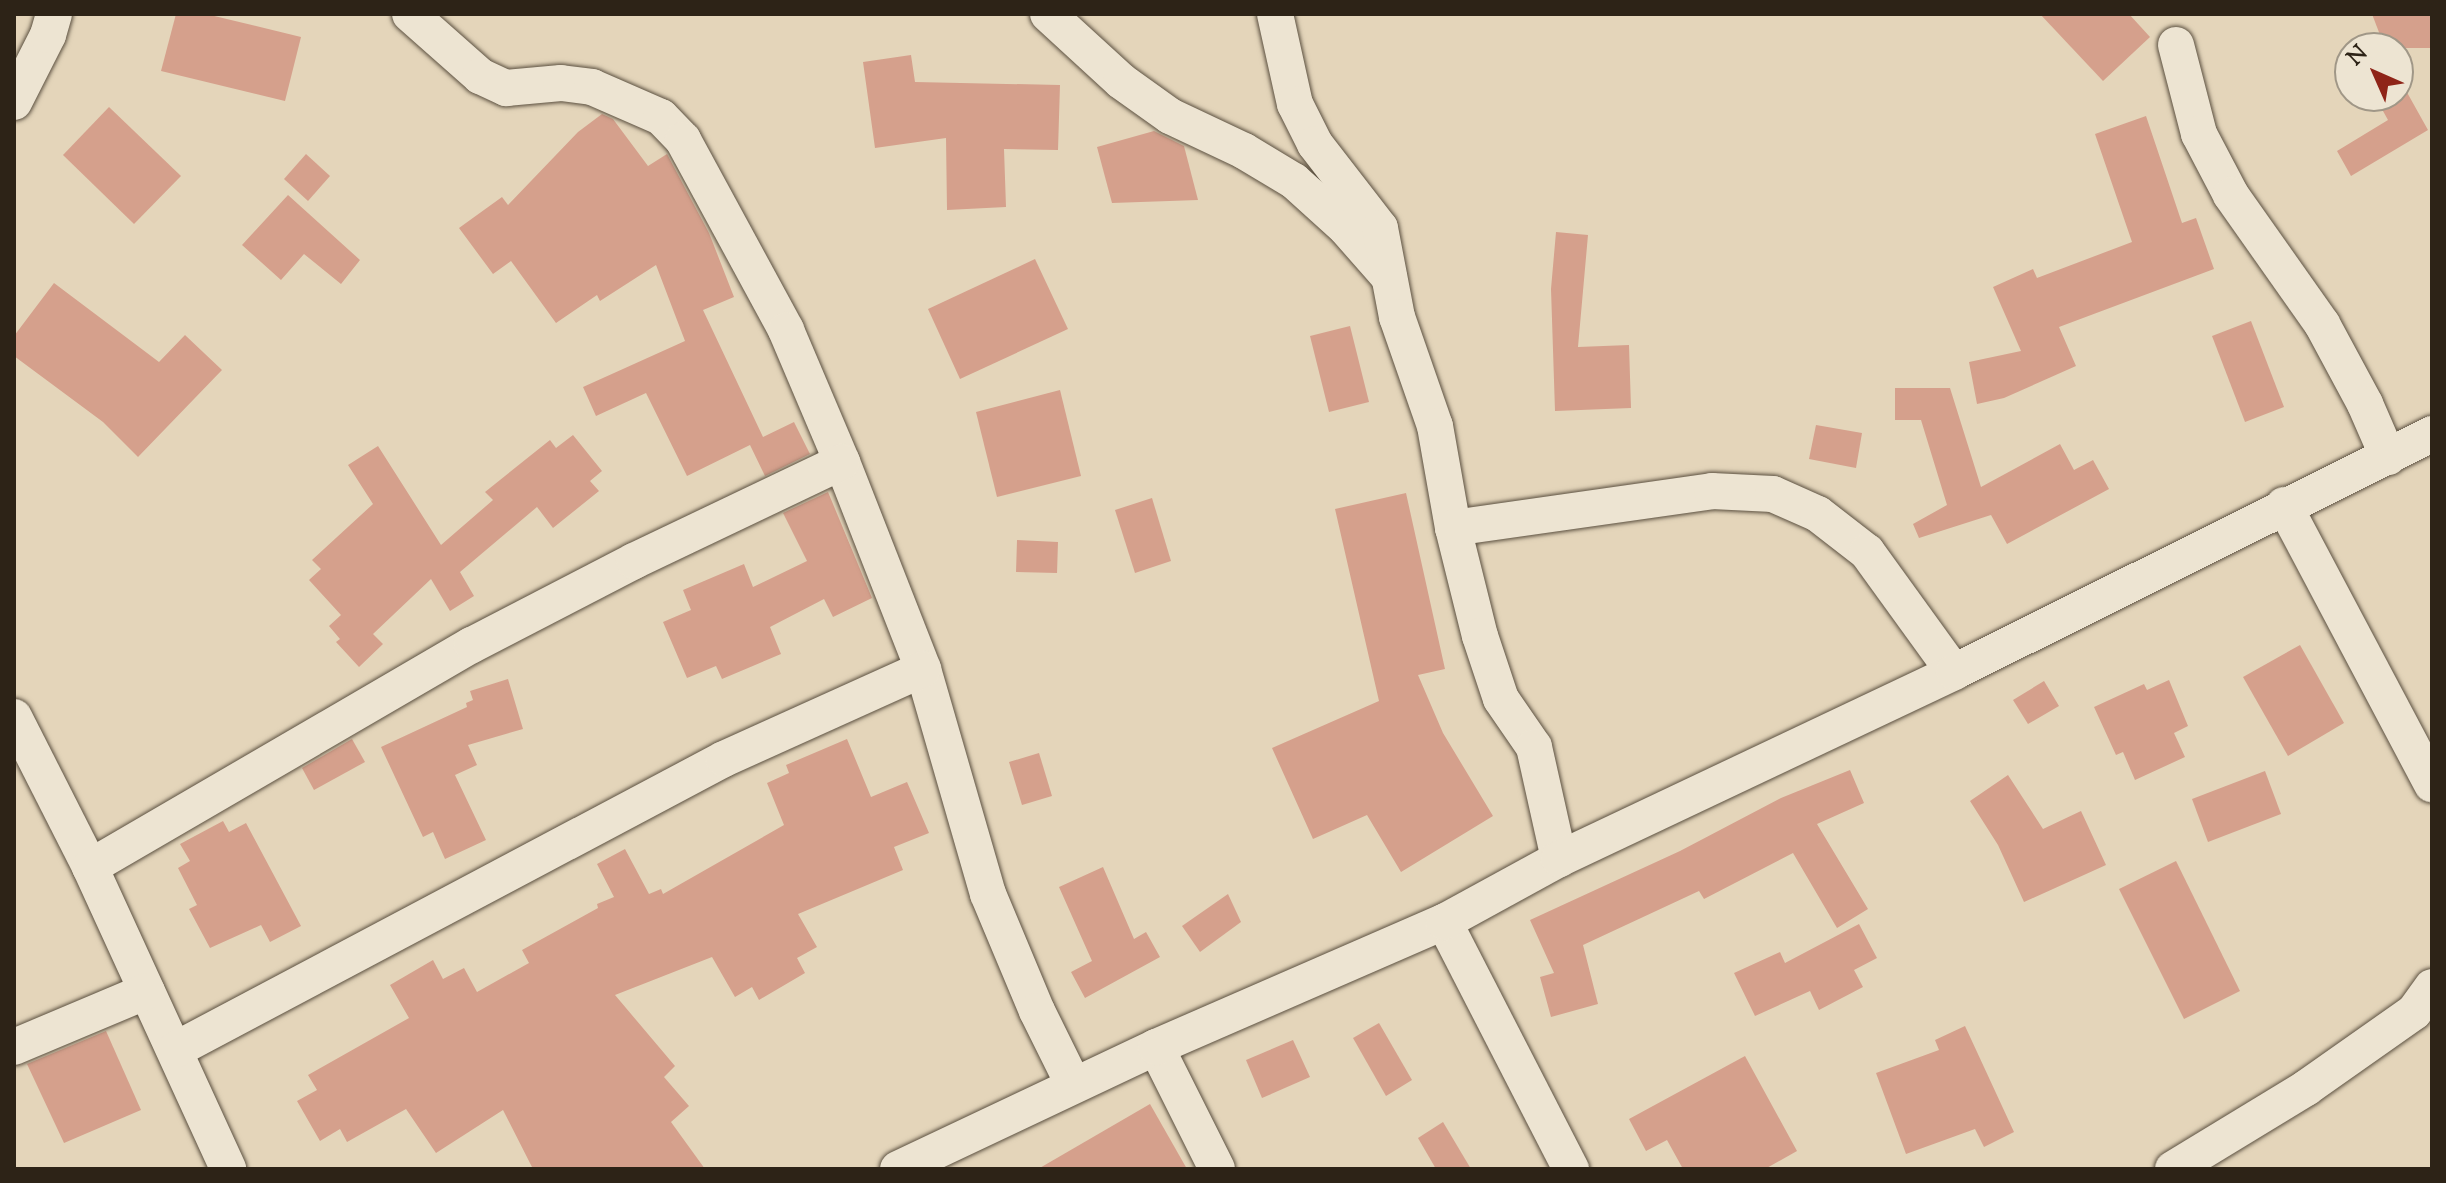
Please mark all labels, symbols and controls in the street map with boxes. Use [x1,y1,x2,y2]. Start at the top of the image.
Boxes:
north arrow [2334,32,2414,112]
text: N [2341,39,2376,74]

